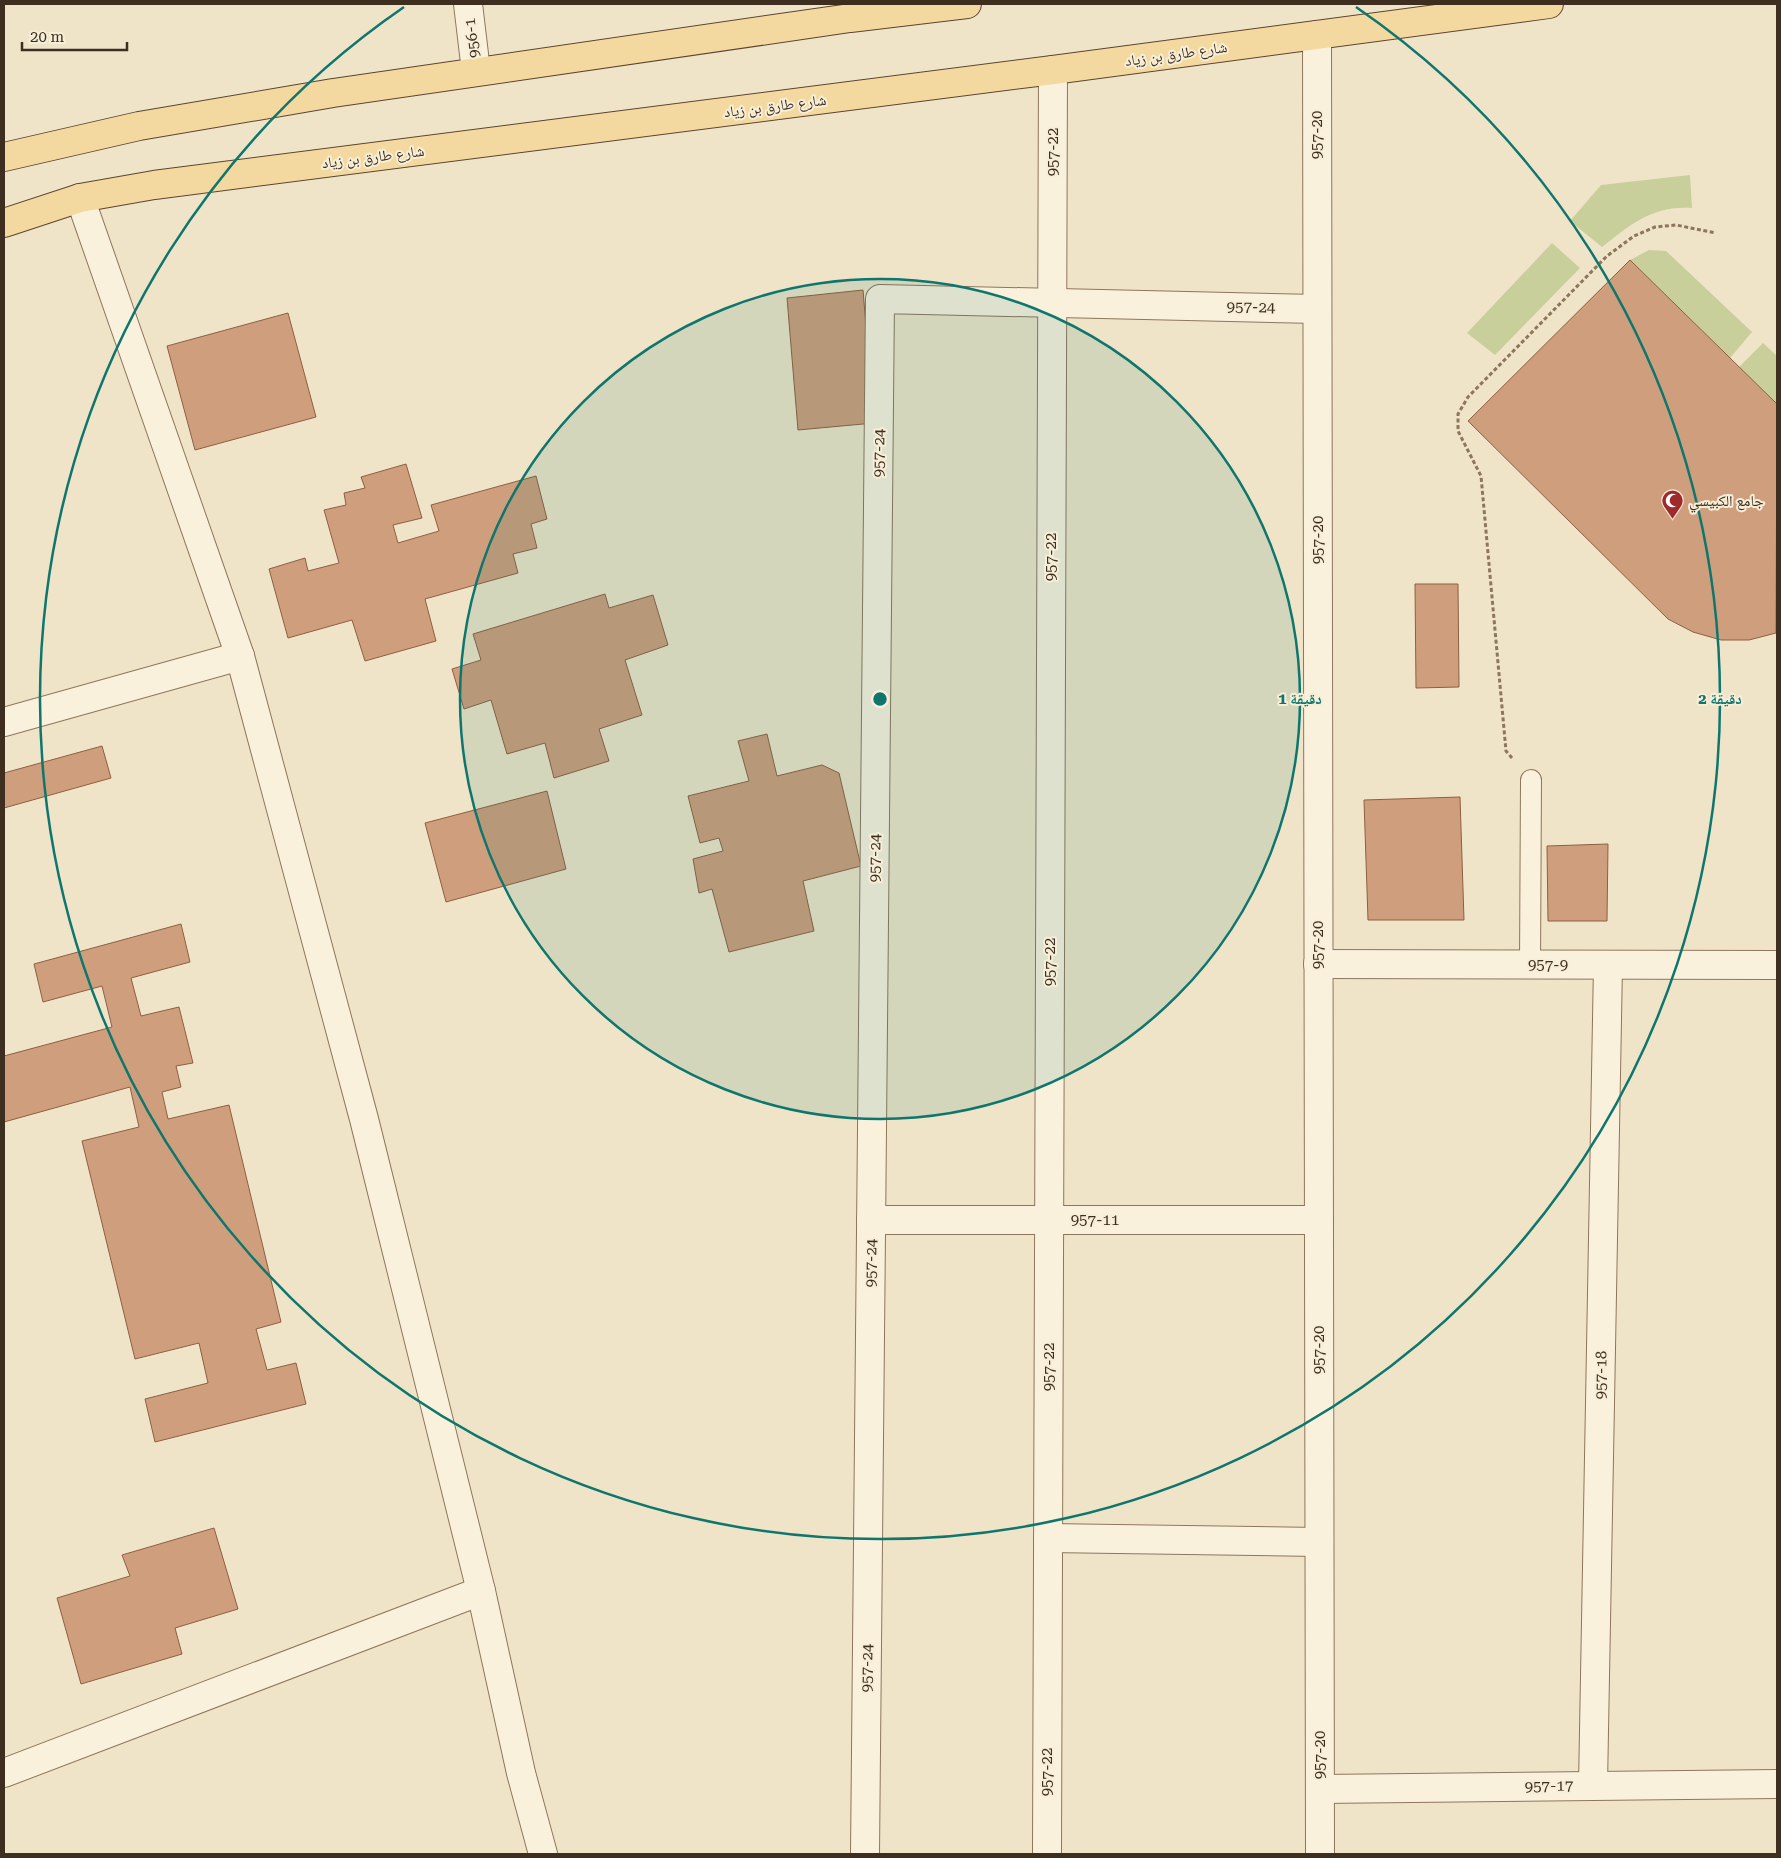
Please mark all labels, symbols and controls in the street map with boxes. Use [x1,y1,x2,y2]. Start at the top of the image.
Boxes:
street label: 956-1 [461,17,483,59]
scale bar [22,20,128,52]
text: 20 m [30,28,65,46]
street label: شارع طارق بن زياد [1124,38,1228,71]
street label: شارع طارق بن زياد [723,91,827,122]
street label: 957-20 [1308,111,1326,159]
street label: 957-22 [1044,128,1062,176]
street label: شارع طارق بن زياد [321,142,425,173]
street label: 957-24 [1227,298,1276,316]
street label: 957-24 [870,428,888,477]
mosque icon: جامع الكبيسي [1661,489,1685,520]
place label: جامع الكبيسي [1689,492,1764,513]
street label: 957-20 [1309,516,1327,564]
street label: 957-22 [1042,533,1060,581]
centre of rings [871,690,889,708]
text: 1 دقيقة [1278,690,1322,708]
text: 2 دقيقة [1698,690,1742,708]
street label: 957-24 [866,833,884,882]
street label: 957-20 [1309,921,1327,969]
street label: 957-22 [1041,938,1059,986]
street label: 957-9 [1528,956,1568,974]
street label: 957-11 [1071,1211,1119,1229]
street label: 957-24 [862,1238,880,1287]
street label: 957-20 [1310,1326,1328,1374]
street label: 957-22 [1040,1343,1058,1391]
street label: 957-18 [1592,1351,1610,1399]
street label: 957-24 [858,1643,876,1692]
street label: 957-20 [1311,1731,1329,1779]
street label: 957-22 [1038,1748,1056,1796]
street label: 957-17 [1525,1777,1573,1795]

